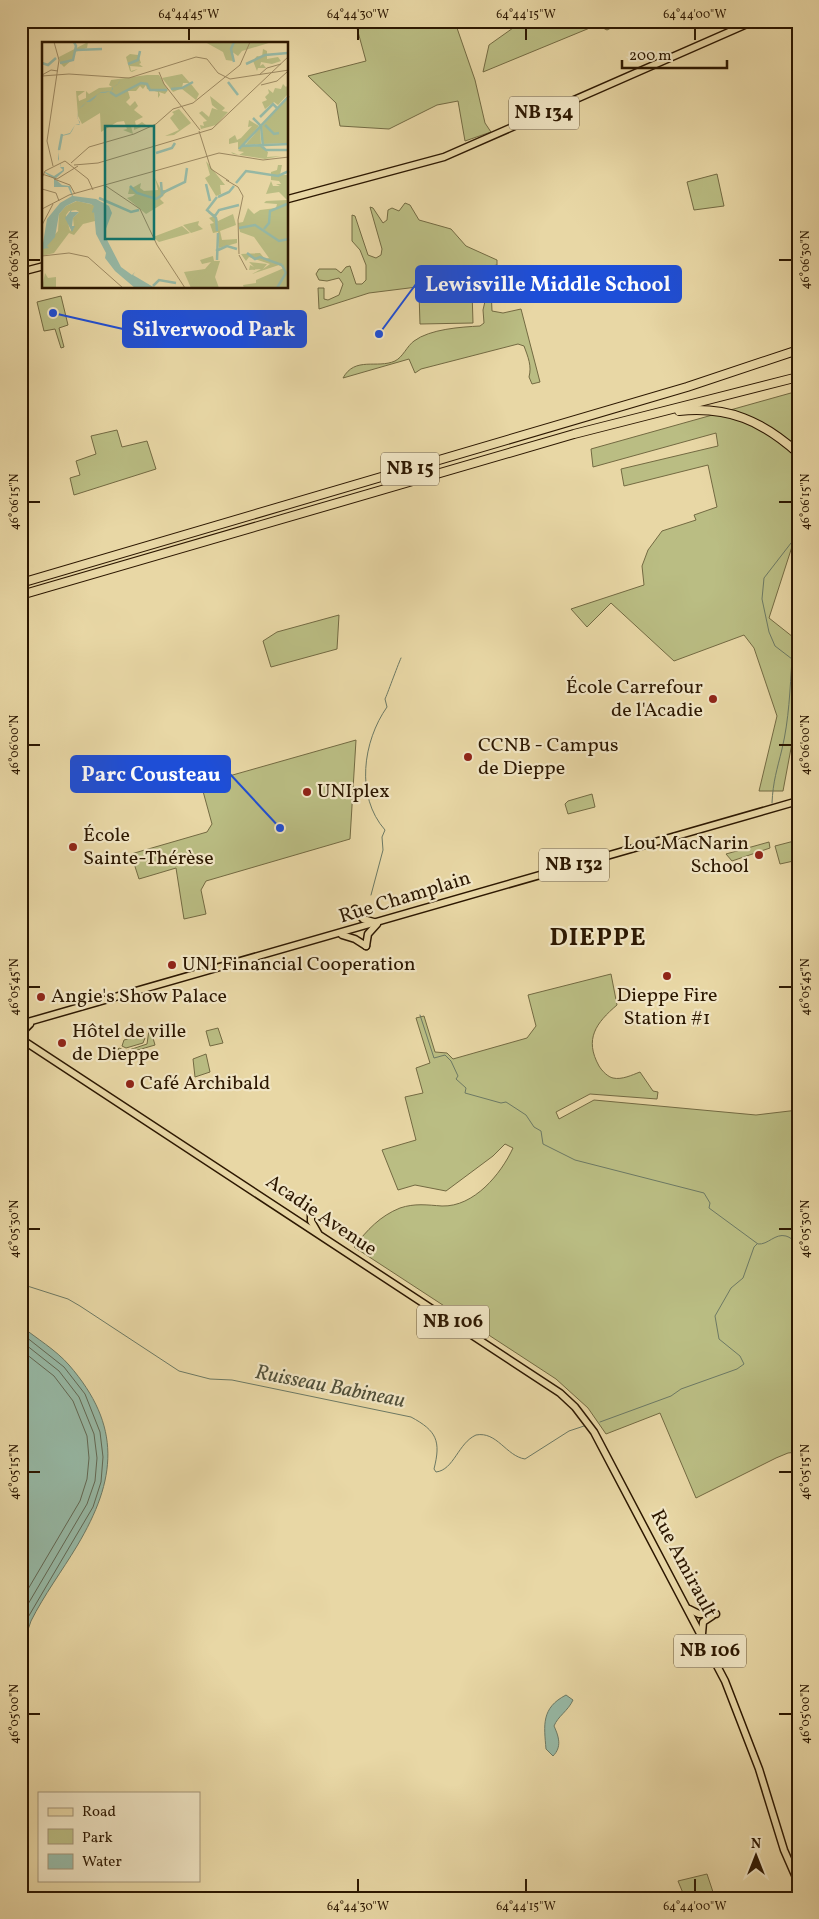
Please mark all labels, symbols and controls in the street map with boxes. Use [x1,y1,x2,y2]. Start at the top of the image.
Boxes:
text: 64°44'45"W [159,7,219,23]
text: 64°44'30"W [327,7,389,23]
text: 64°44'15"W [496,7,556,23]
text: 64°44'00"W [663,7,727,23]
scale bar [622,38,726,70]
inset map [42,42,289,289]
text: 200 m [629,46,672,67]
road number: NB 134 [509,96,579,130]
text: 46°06'30"N [7,230,23,290]
text: 46°06'30"N [798,230,814,290]
callout: Lewisville Middle School [416,266,681,302]
text: Lewisville Middle School [425,271,671,300]
callout: Silverwood Park [123,311,306,347]
text: Silverwood Park [132,316,296,345]
road number: NB 15 [381,452,439,486]
text: 46°06'15"N [7,474,23,530]
text: 46°06'15"N [798,474,814,530]
place label: École Carrefour de l'Acadie [566,674,703,725]
marker: École Carrefour de l'Acadie [707,693,719,705]
text: 46°06'00"N [7,715,23,775]
text: 46°06'00"N [798,715,814,775]
place label: CCNB - Campus de Dieppe [478,732,619,783]
marker: CCNB - Campus de Dieppe [462,751,474,763]
callout: Parc Cousteau [71,756,230,792]
text: Parc Cousteau [81,761,221,790]
place label: UNIplex [317,778,390,806]
marker: UNIplex [301,786,313,798]
place label: École Sainte-Thérèse [83,822,214,873]
place label: Lou MacNarin School [623,830,749,881]
marker: École Sainte-Thérèse [67,841,79,853]
road number: NB 132 [539,848,609,882]
marker: Lou MacNarin School [753,849,765,861]
street label: Rue Champlain [336,865,474,931]
district label: DIEPPE [549,921,647,956]
place label: UNI Financial Cooperation [182,951,416,979]
text: 46°05'45"N [7,958,23,1016]
text: 46°05'45"N [798,958,814,1016]
marker: UNI Financial Cooperation [166,959,178,971]
marker: Dieppe Fire Station #1 [661,970,673,982]
place label: Dieppe Fire Station #1 [617,982,718,1033]
place label: Angie's Show Palace [51,983,227,1011]
marker: Angie's Show Palace [35,991,47,1003]
place label: Hôtel de ville de Dieppe [72,1018,186,1069]
marker: Hôtel de ville de Dieppe [56,1037,68,1049]
place label: Café Archibald [140,1070,270,1098]
marker: Café Archibald [124,1078,136,1090]
street label: Acadie Avenue [260,1168,382,1264]
text: 46°05'30"N [7,1200,23,1258]
text: 46°05'30"N [798,1200,814,1258]
road number: NB 106 [417,1305,489,1338]
water label: Ruisseau Babineau [252,1358,408,1416]
text: 46°05'15"N [7,1444,23,1500]
text: 46°05'15"N [798,1444,814,1500]
street label: Rue Amirault [643,1505,723,1623]
road number: NB 106 [674,1634,746,1668]
text: 46°05'00"N [7,1684,23,1744]
text: 46°05'00"N [798,1684,814,1744]
legend [38,1792,200,1882]
text: Road [82,1802,116,1823]
text: Park [82,1828,113,1849]
north arrow [732,1832,782,1882]
text: N [751,1835,761,1854]
text: Water [82,1852,122,1873]
text: 64°44'30"W [327,1899,389,1915]
text: 64°44'15"W [496,1899,556,1915]
text: 64°44'00"W [663,1899,727,1915]

